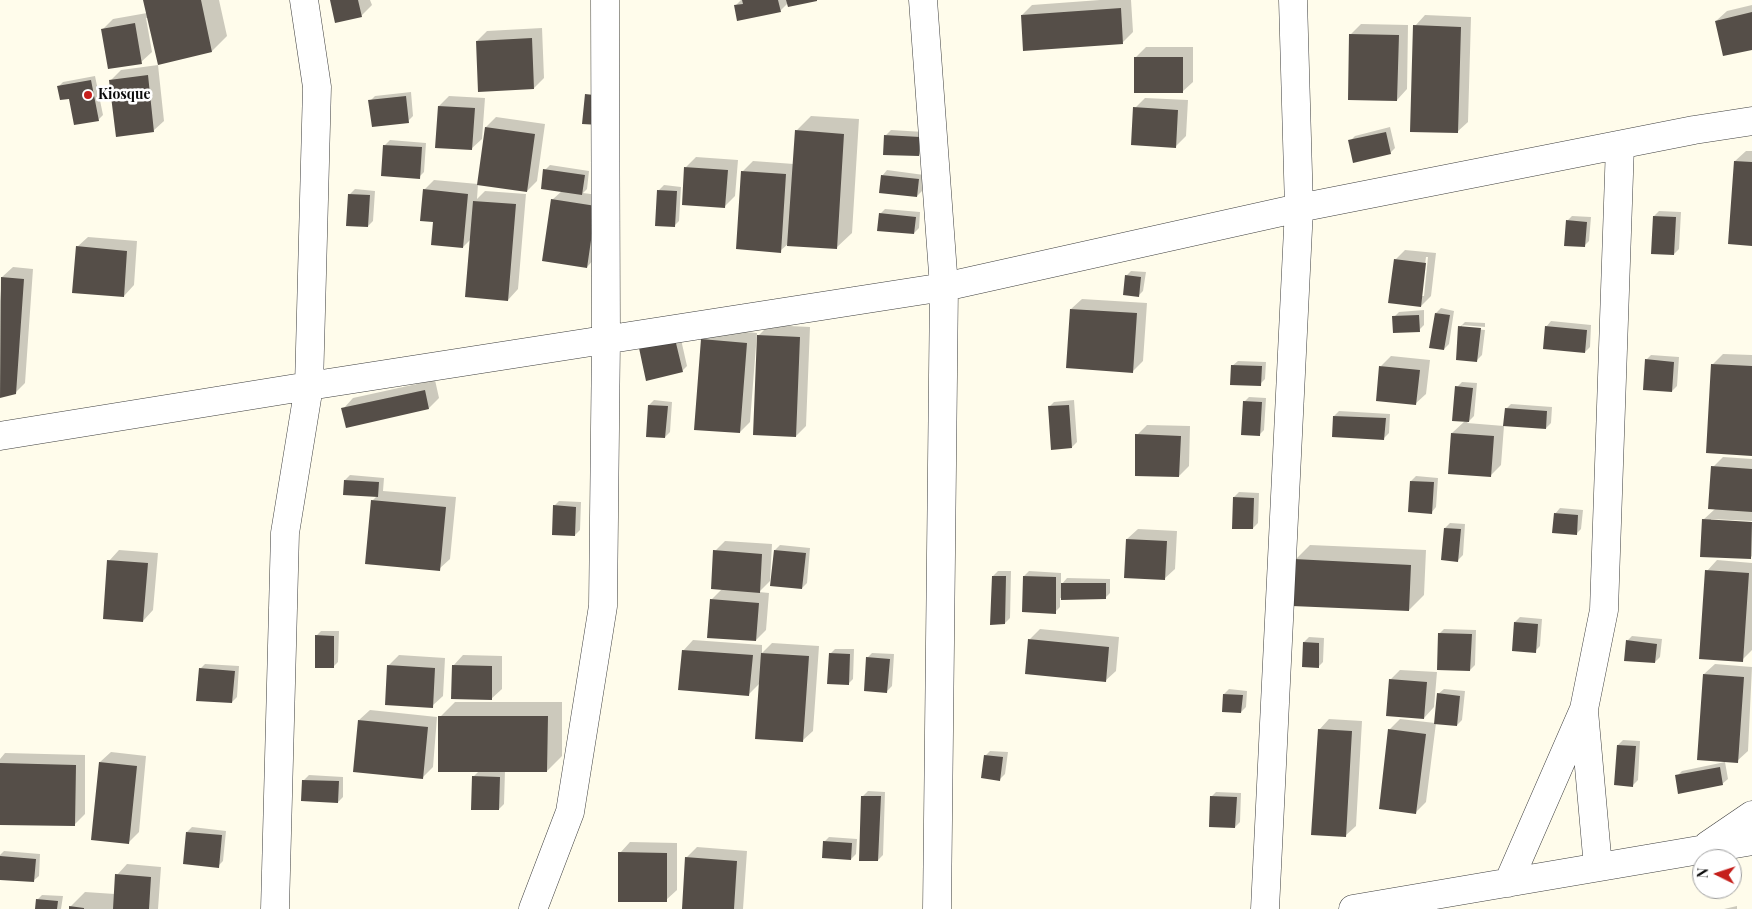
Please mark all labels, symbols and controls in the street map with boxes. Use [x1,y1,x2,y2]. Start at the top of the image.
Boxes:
place label: Kiosque [98,87,151,103]
marker: Kiosque [82,89,94,101]
north arrow [1692,849,1742,899]
text: N [1693,867,1712,879]

